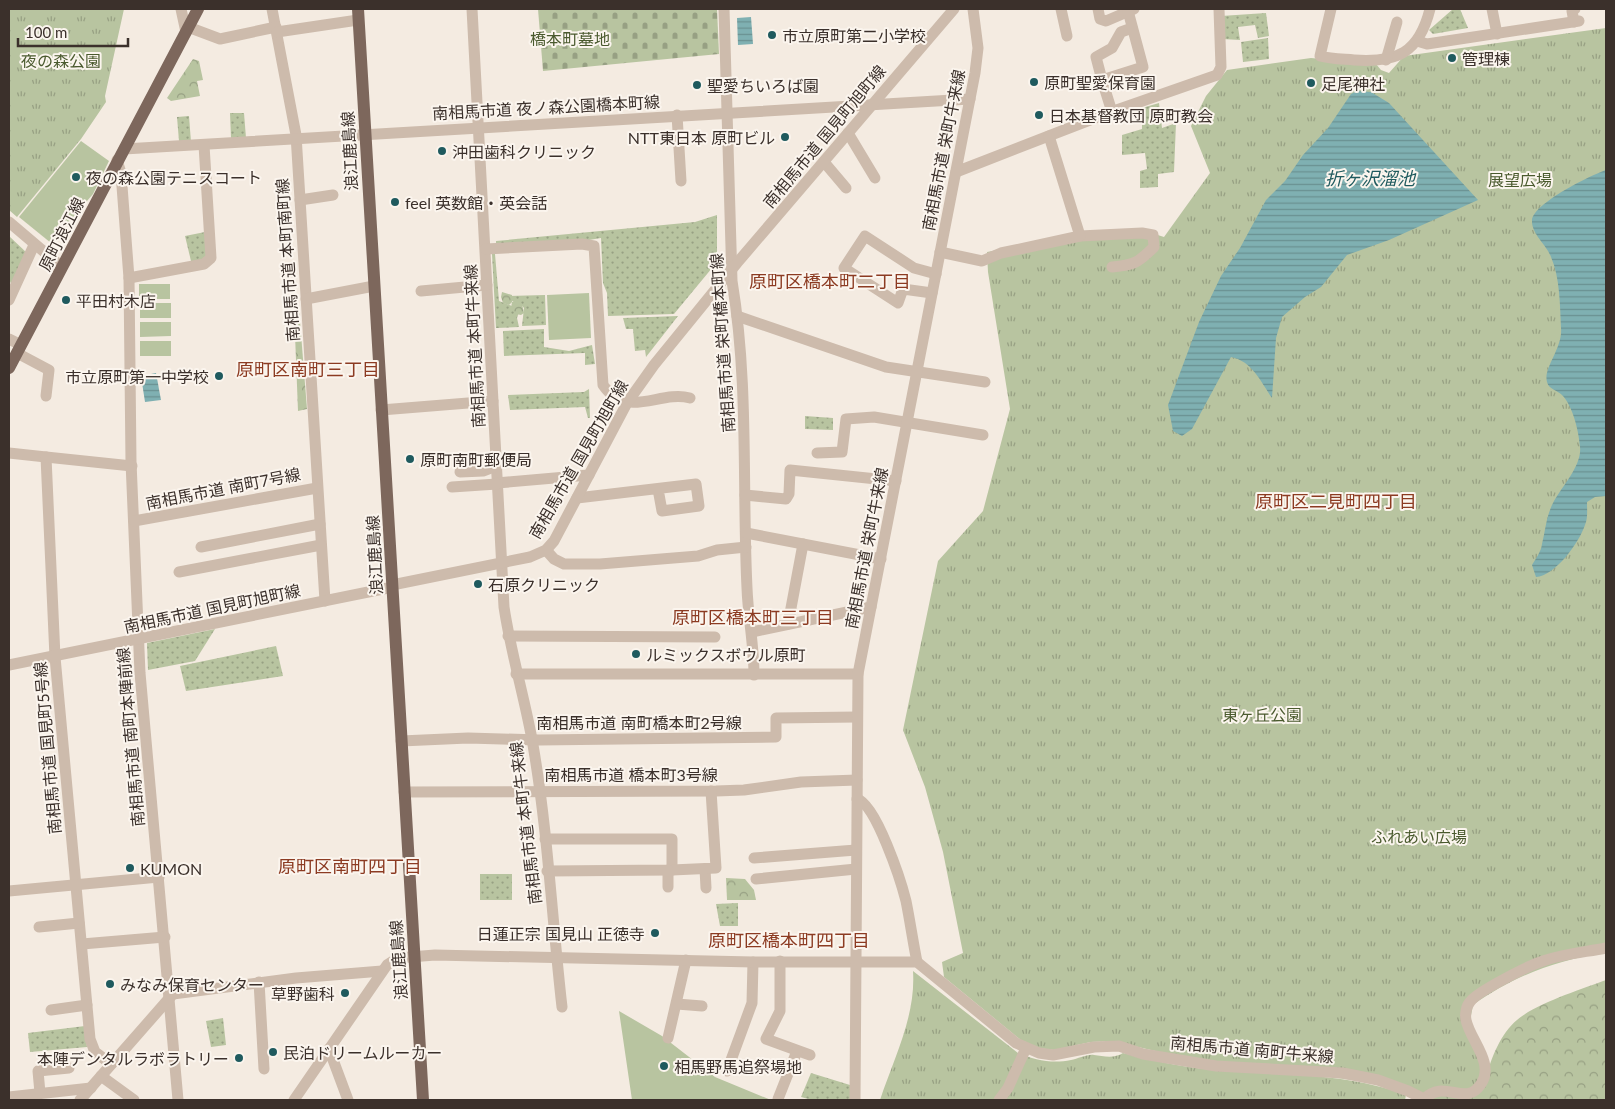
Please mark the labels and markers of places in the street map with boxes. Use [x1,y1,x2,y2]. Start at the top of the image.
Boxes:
place label: 市立原町第二小学校 [782,26,926,45]
marker: 市立原町第二小学校 [766,29,778,41]
place label: 管理棟 [1462,49,1510,68]
marker: 管理棟 [1446,52,1458,64]
place label: 原町聖愛保育園 [1044,73,1156,92]
place label: 足尾神社 [1321,74,1385,93]
place label: 聖愛ちいろば園 [707,76,819,95]
marker: 原町聖愛保育園 [1028,76,1040,88]
marker: 足尾神社 [1305,77,1317,89]
marker: 聖愛ちいろば園 [691,79,703,91]
place label: 日本基督教団 原町教会 [1049,106,1213,125]
marker: 日本基督教団 原町教会 [1033,109,1045,121]
place label: NTT東日本 原町ビル [628,128,775,147]
marker: NTT東日本 原町ビル [779,131,791,143]
place label: 沖田歯科クリニック [452,142,596,161]
marker: 沖田歯科クリニック [436,145,448,157]
place label: 夜の森公園テニスコート [86,168,262,187]
marker: 夜の森公園テニスコート [70,171,82,183]
place label: feel 英数館・英会話 [405,193,547,212]
marker: feel 英数館・英会話 [389,196,401,208]
place label: 平田村木店 [76,291,156,310]
marker: 平田村木店 [60,294,72,306]
place label: 市立原町第一中学校 [65,367,209,386]
marker: 市立原町第一中学校 [213,370,225,382]
place label: 原町南町郵便局 [420,450,532,469]
marker: 原町南町郵便局 [404,453,416,465]
place label: 石原クリニック [488,575,600,594]
marker: 石原クリニック [472,578,484,590]
place label: ルミックスボウル原町 [646,645,806,664]
marker: ルミックスボウル原町 [630,648,642,660]
place label: KUMON [140,859,202,878]
marker: KUMON [124,862,136,874]
place label: 日蓮正宗 国見山 正徳寺 [477,924,645,943]
marker: 日蓮正宗 国見山 正徳寺 [649,927,661,939]
place label: みなみ保育センター [120,975,264,994]
marker: みなみ保育センター [104,978,116,990]
place label: 草野歯科 [271,984,335,1003]
marker: 草野歯科 [339,987,351,999]
place label: 民泊ドリームルーカー [283,1043,443,1062]
marker: 民泊ドリームルーカー [267,1046,279,1058]
place label: 本陣デンタルラボラトリー [37,1049,229,1068]
marker: 本陣デンタルラボラトリー [233,1052,245,1064]
place label: 相馬野馬追祭場地 [674,1057,802,1076]
marker: 相馬野馬追祭場地 [658,1060,670,1072]

